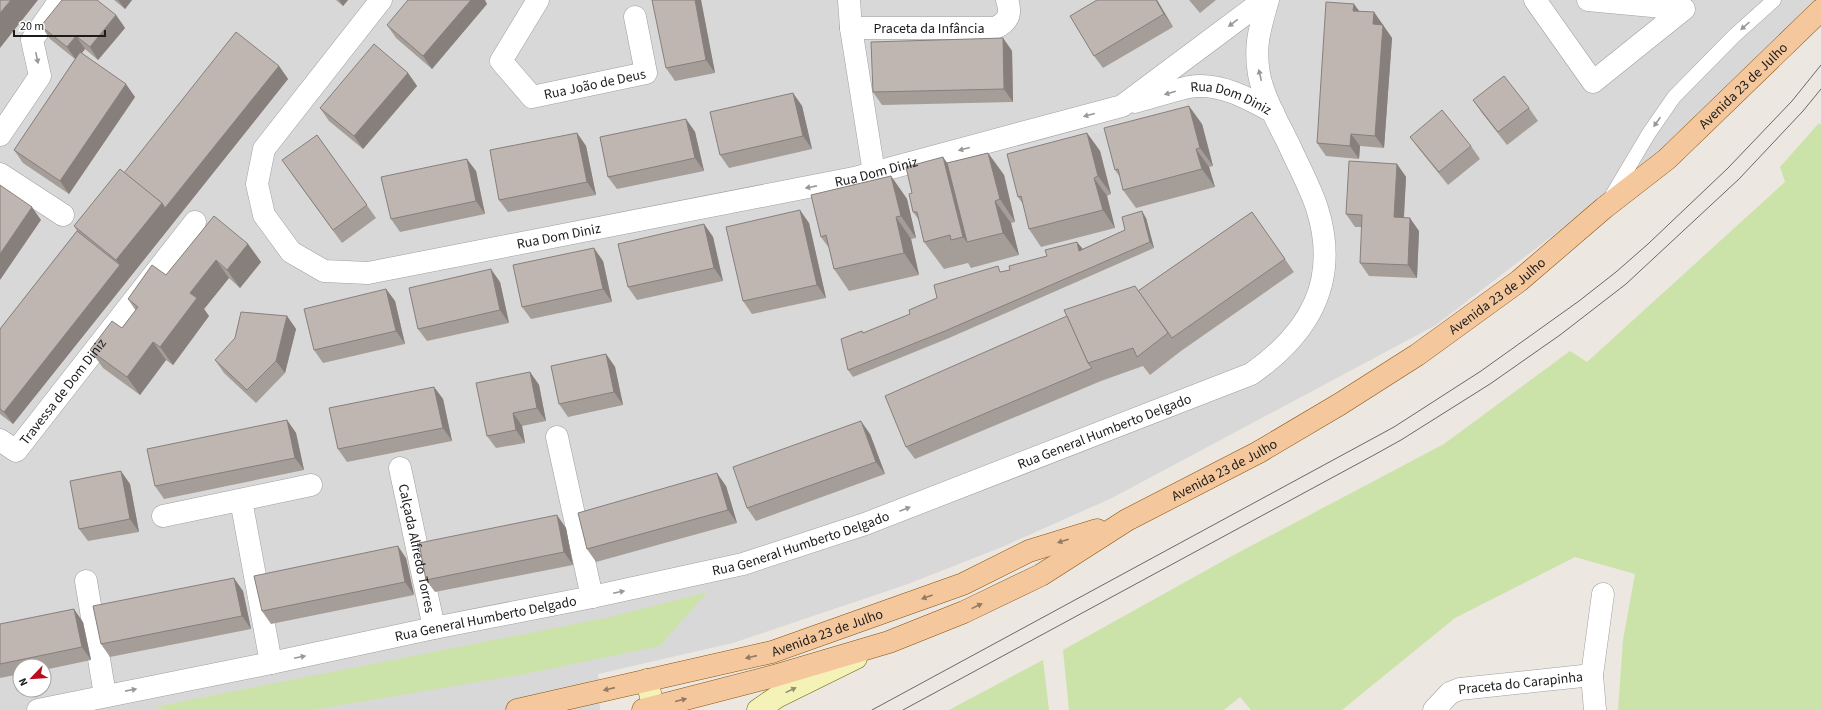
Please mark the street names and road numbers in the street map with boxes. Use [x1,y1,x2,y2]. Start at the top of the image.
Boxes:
street label: Praceta da Infância [873,19,985,39]
street label: Avenida 23 de Julho [1695,38,1793,134]
street label: Rua João de Deus [542,64,648,105]
street label: Rua Dom Diniz [1190,77,1275,120]
street label: Rua Dom Diniz [833,152,920,193]
street label: Rua Dom Diniz [515,219,603,255]
street label: Avenida 23 de Julho [1445,253,1551,340]
street label: Travessa de Dom Diniz [15,334,112,450]
street label: Rua General Humberto Delgado [1015,389,1194,475]
street label: Avenida 23 de Julho [1168,434,1281,506]
street label: Calçada Alfredo Torres [393,482,440,615]
street label: Rua General Humberto Delgado [710,507,892,581]
street label: Rua General Humberto Delgado [393,591,578,647]
street label: Avenida 23 de Julho [769,604,886,662]
street label: Praceta do Carapinha [1457,667,1584,700]

